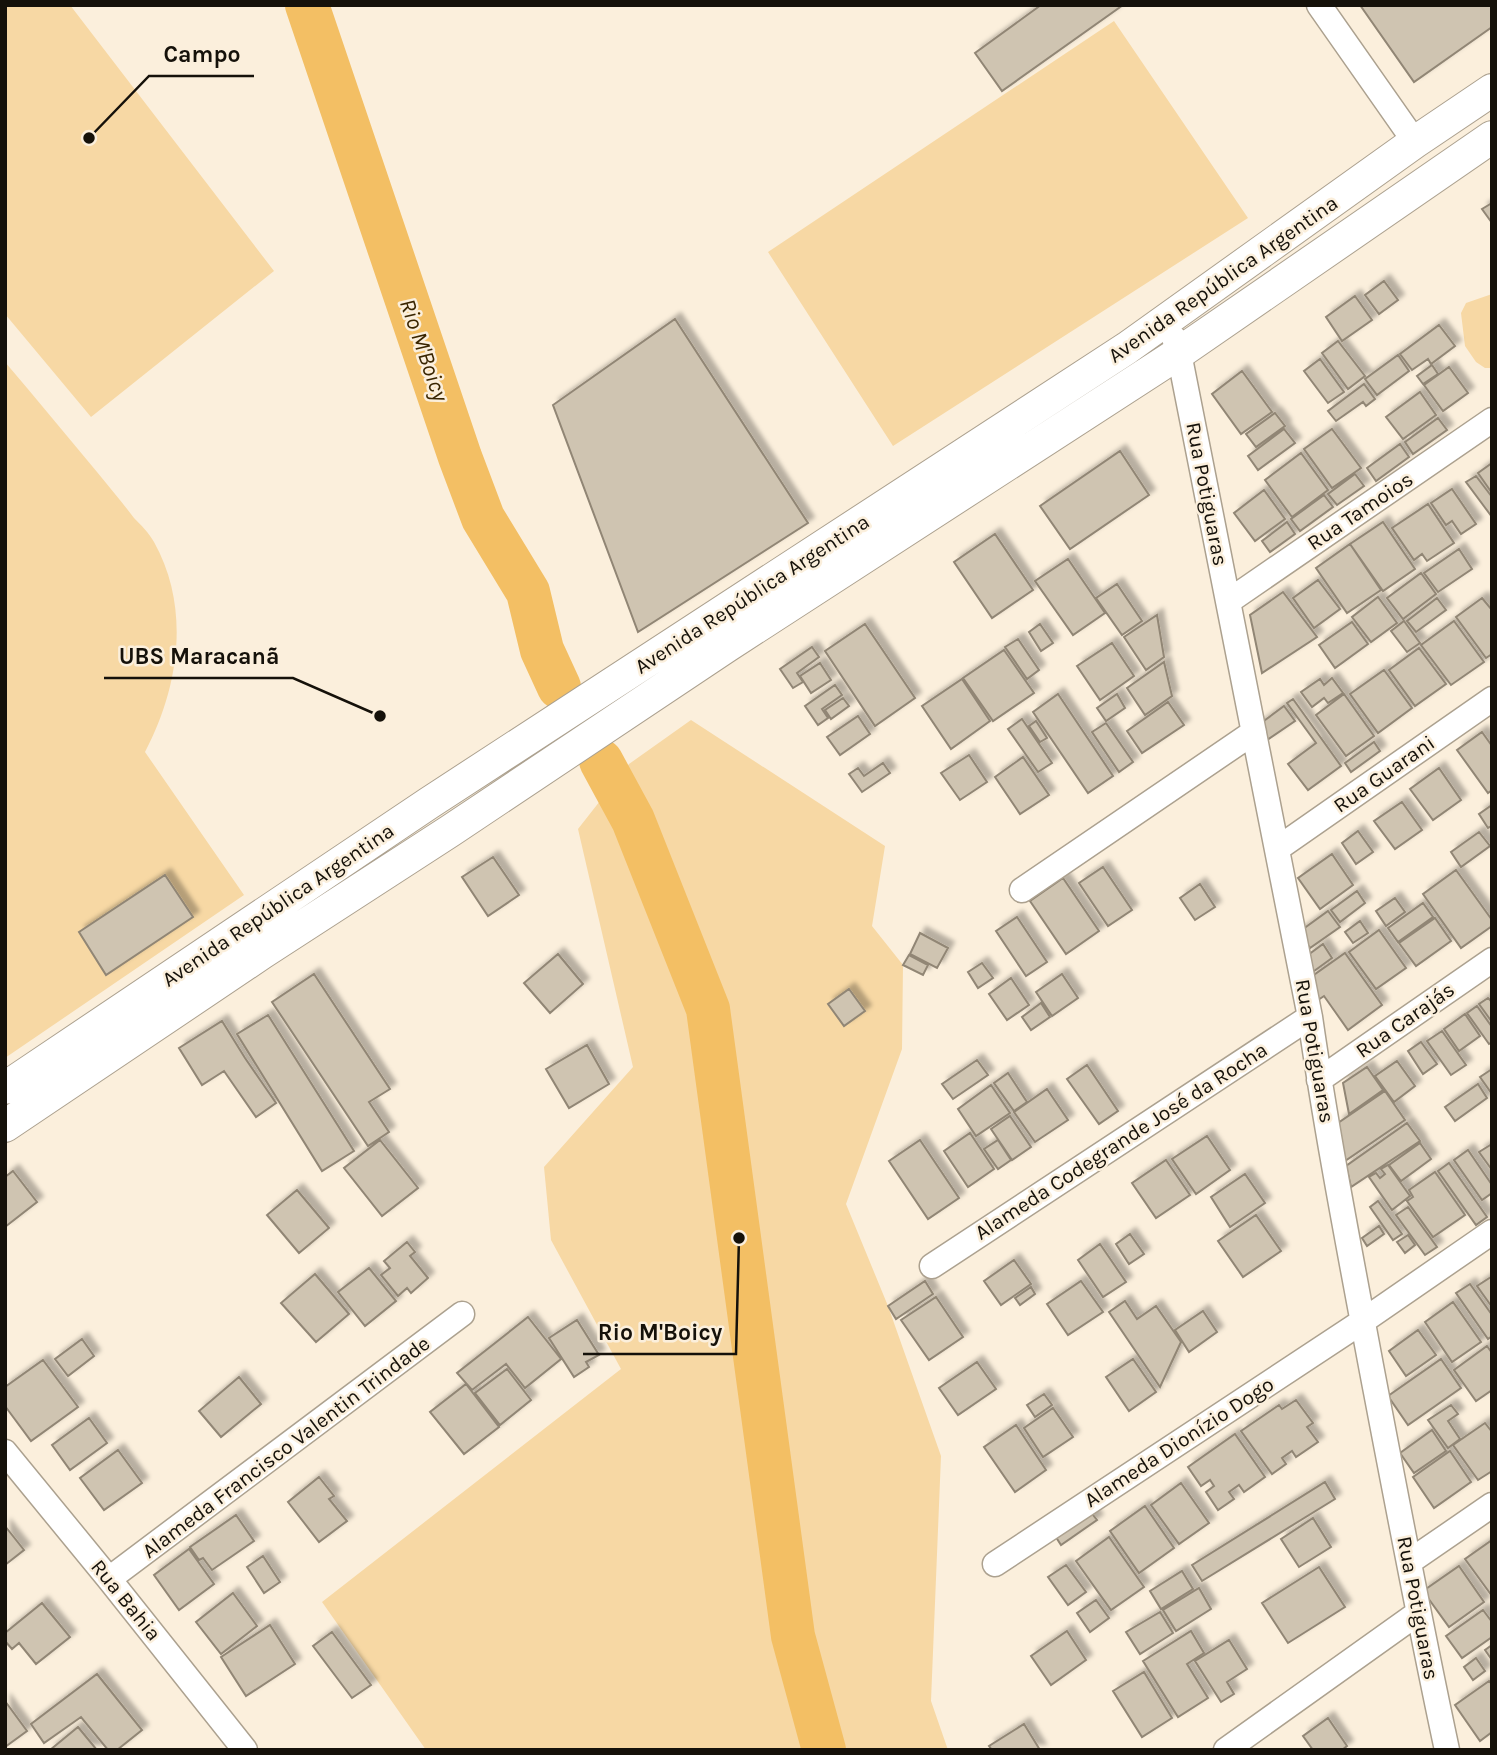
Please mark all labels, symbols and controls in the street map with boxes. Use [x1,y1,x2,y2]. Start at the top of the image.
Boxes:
callout: Campo [149,32,254,76]
text: Campo [164,41,240,68]
street label: Avenida República Argentina [1104,190,1342,368]
water label: Rio M'Boicy [394,295,454,406]
street label: Rua Potiguaras [1181,420,1233,568]
street label: Rua Tamoios [1303,467,1417,555]
street label: Avenida República Argentina [630,509,874,679]
callout: UBS Maracanã [104,634,293,678]
text: UBS Maracanã [119,643,279,670]
street label: Rua Guarani [1329,730,1439,818]
street label: Avenida República Argentina [158,818,398,992]
street label: Rua Potiguaras [1291,977,1339,1125]
street label: Rua Carajás [1351,977,1459,1063]
street label: Alameda Codegrande José da Rocha [970,1037,1272,1245]
callout: Rio M'Boicy [583,1310,736,1354]
text: Rio M'Boicy [598,1319,723,1346]
street label: Alameda Francisco Valentin Trindade [138,1331,434,1563]
street label: Alameda Dionízio Dogo [1080,1372,1278,1512]
street label: Rua Potiguaras [1392,1534,1444,1682]
street label: Rua Bahia [86,1555,166,1645]

